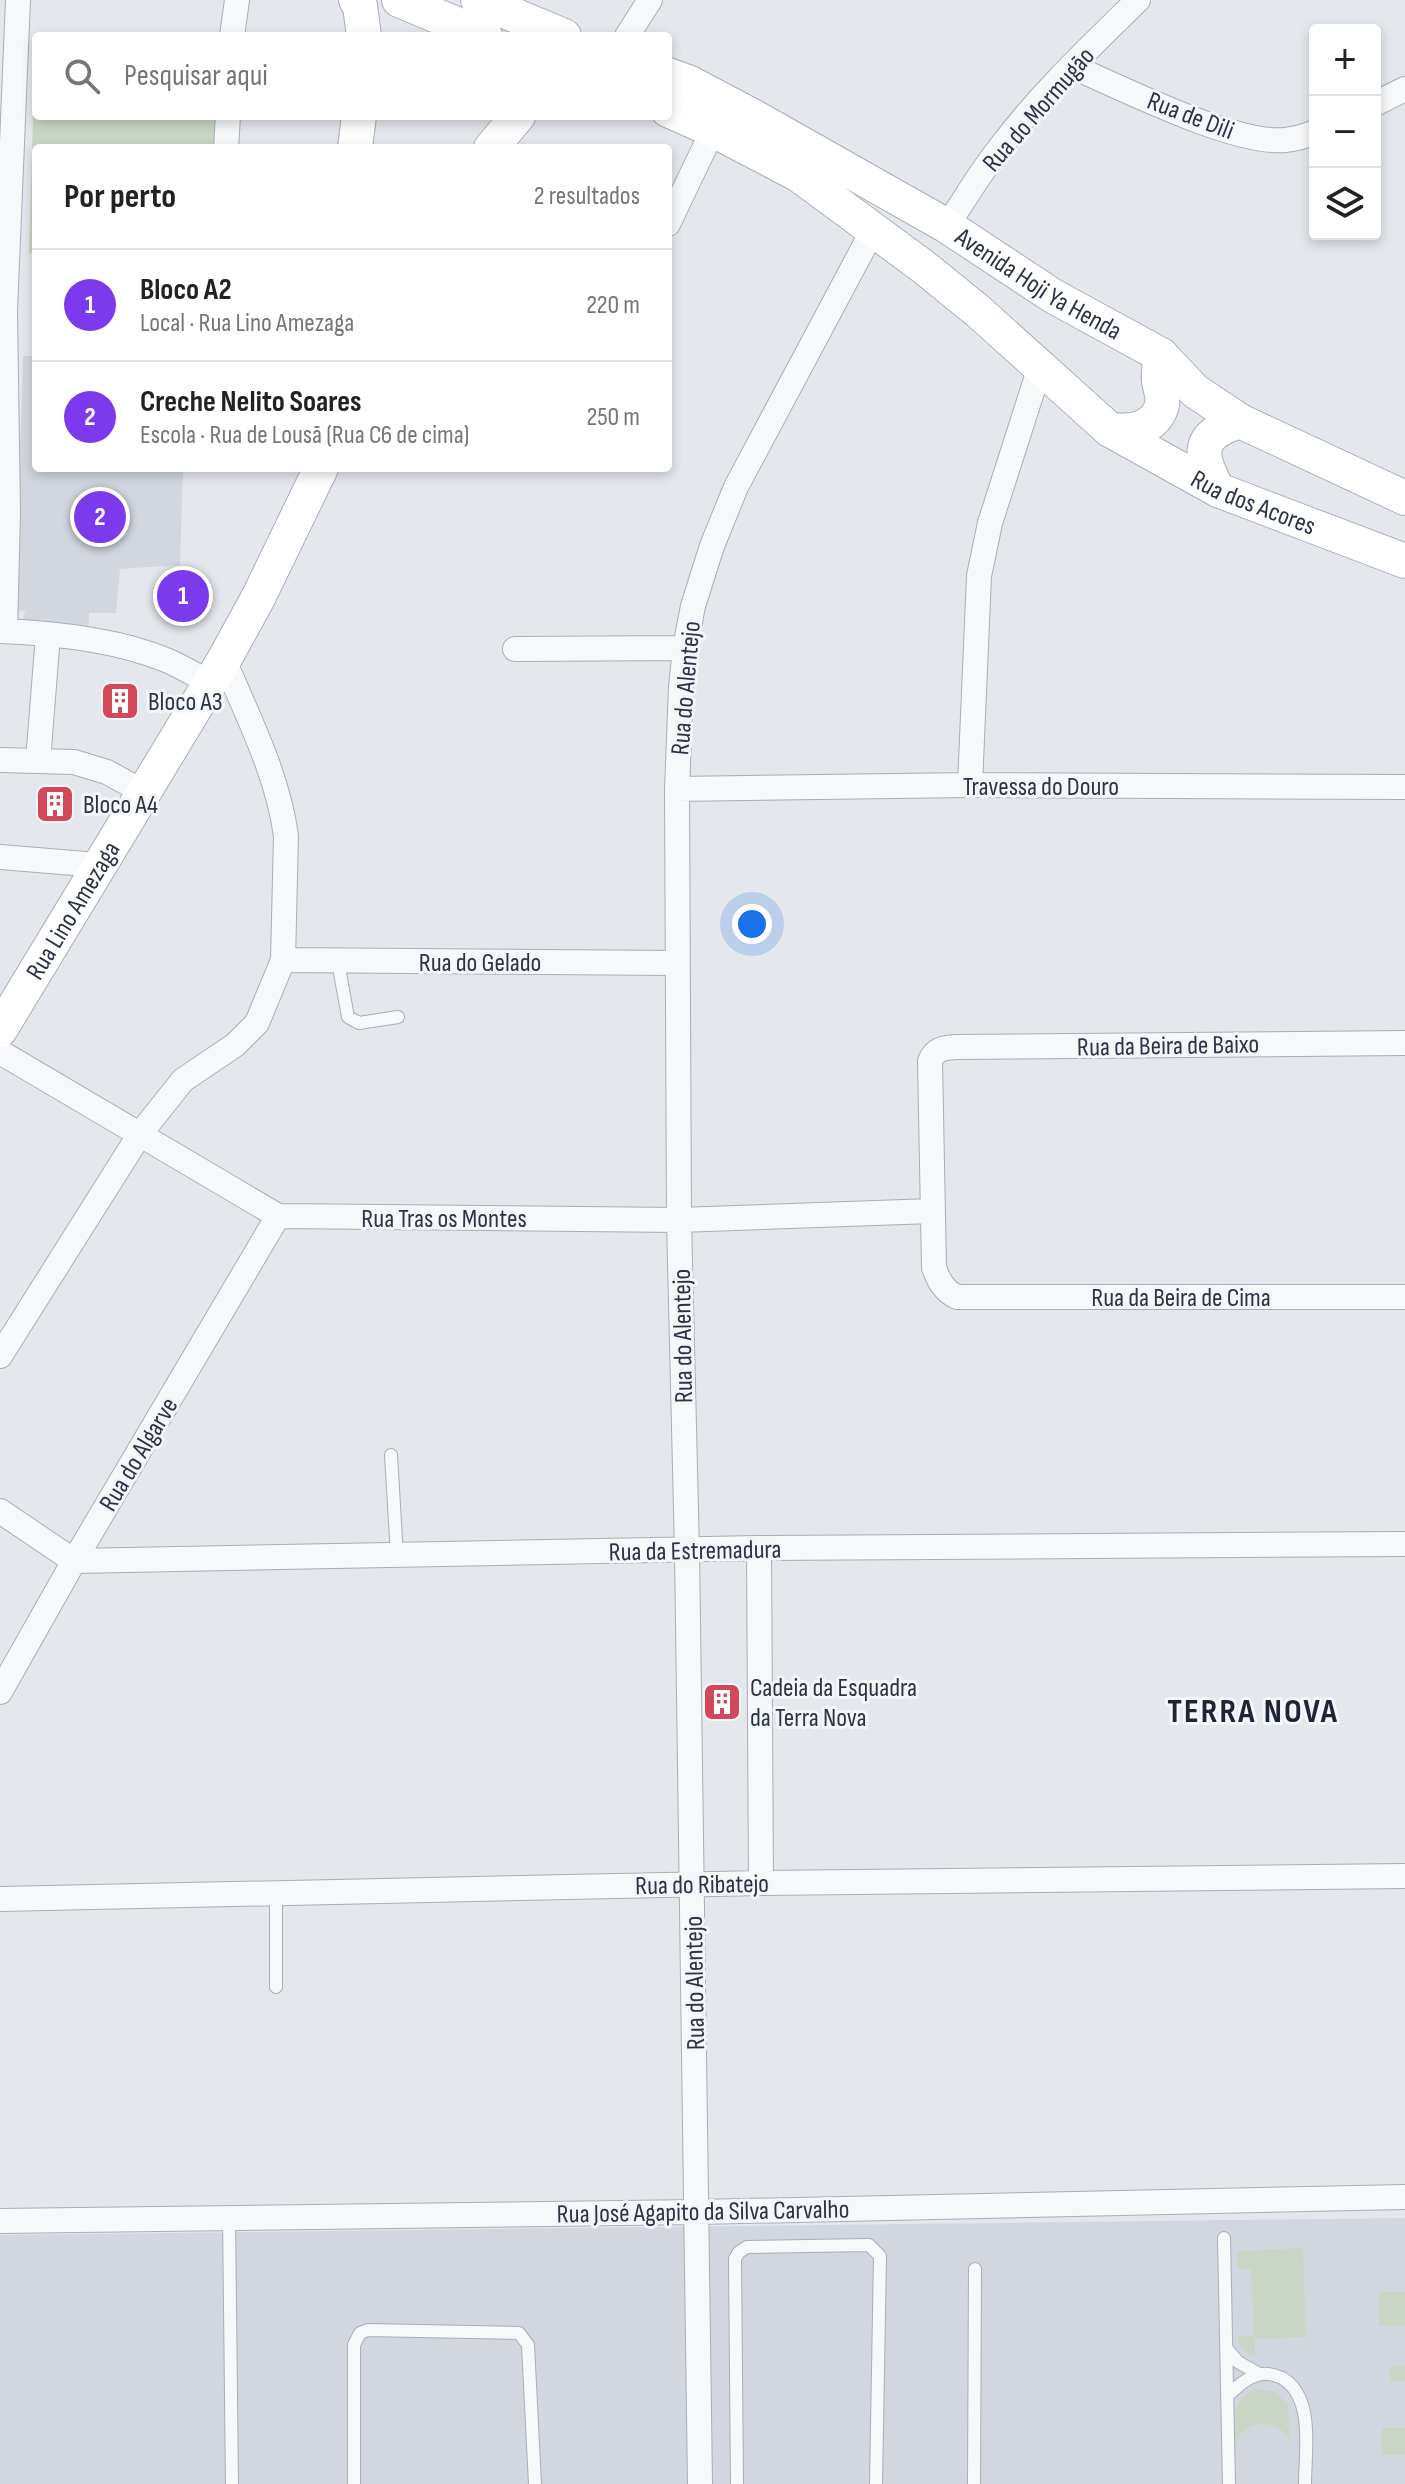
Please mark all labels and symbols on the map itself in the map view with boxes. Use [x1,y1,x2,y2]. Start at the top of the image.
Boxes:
street label: Rua do Mormugão [977,41,1102,179]
street label: Rua de Dili [1143,86,1238,147]
street label: Avenida Hoji Ya Henda [948,221,1127,347]
street label: Rua dos Acores [1185,464,1320,543]
pin: 2 [74,487,126,547]
pin: 1 [157,566,209,626]
street label: Rua do Alentejo [665,620,708,756]
building icon: Bloco A3 [99,680,141,722]
place label: Bloco A3 [148,687,223,718]
street label: Travessa do Douro [963,772,1119,803]
building icon: Bloco A4 [34,783,76,825]
place label: Bloco A4 [83,790,158,821]
street label: Rua Lino Amezaga [20,836,127,986]
your location [732,904,772,944]
street label: Rua do Gelado [419,948,541,979]
street label: Rua da Beira de Baixo [1077,1029,1259,1064]
street label: Rua Tras os Montes [361,1204,527,1235]
street label: Rua do Alentejo [667,1268,700,1403]
street label: Rua da Beira de Cima [1091,1283,1271,1314]
street label: Rua do Algarve [93,1392,185,1517]
street label: Rua da Estremadura [608,1534,782,1569]
place label: Cadeia da Esquadra da Terra Nova [750,1673,917,1734]
building icon: Cadeia da Esquadra da Terra Nova [701,1681,743,1723]
district label: TERRA NOVA [1167,1691,1339,1732]
street label: Rua do Ribatejo [635,1869,769,1902]
street label: Rua do Alentejo [679,1915,712,2050]
street label: Rua José Agapito da Silva Carvalho [556,2194,850,2231]

